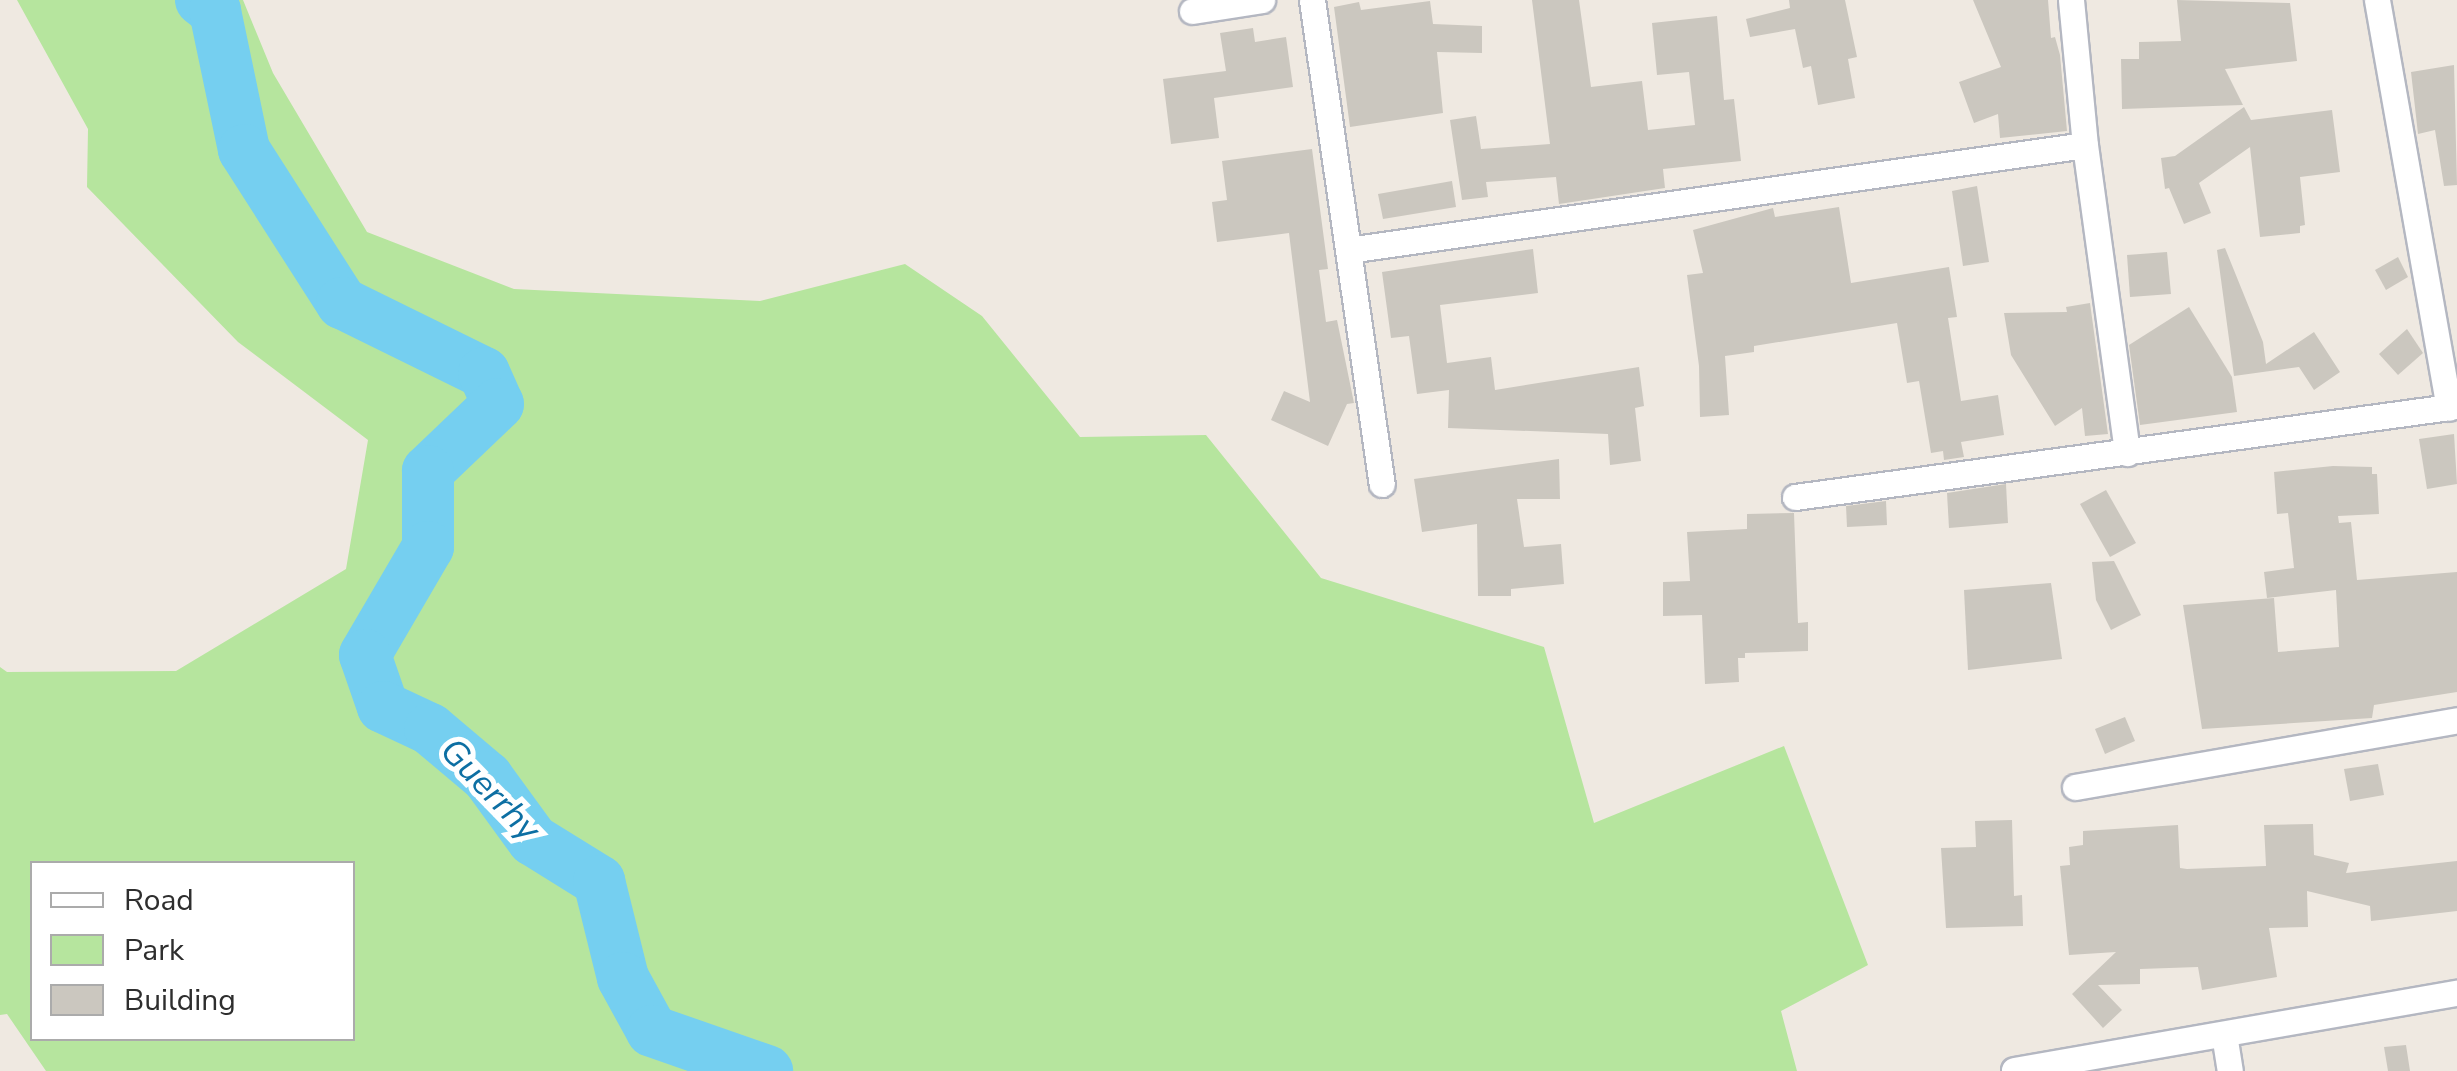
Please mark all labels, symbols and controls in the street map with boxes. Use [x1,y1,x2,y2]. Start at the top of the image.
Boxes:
water label: Guerrhy [431,730,549,850]
legend [30,861,355,1041]
text: Road [124,880,194,921]
text: Park [124,930,184,971]
text: Building [124,980,236,1021]

